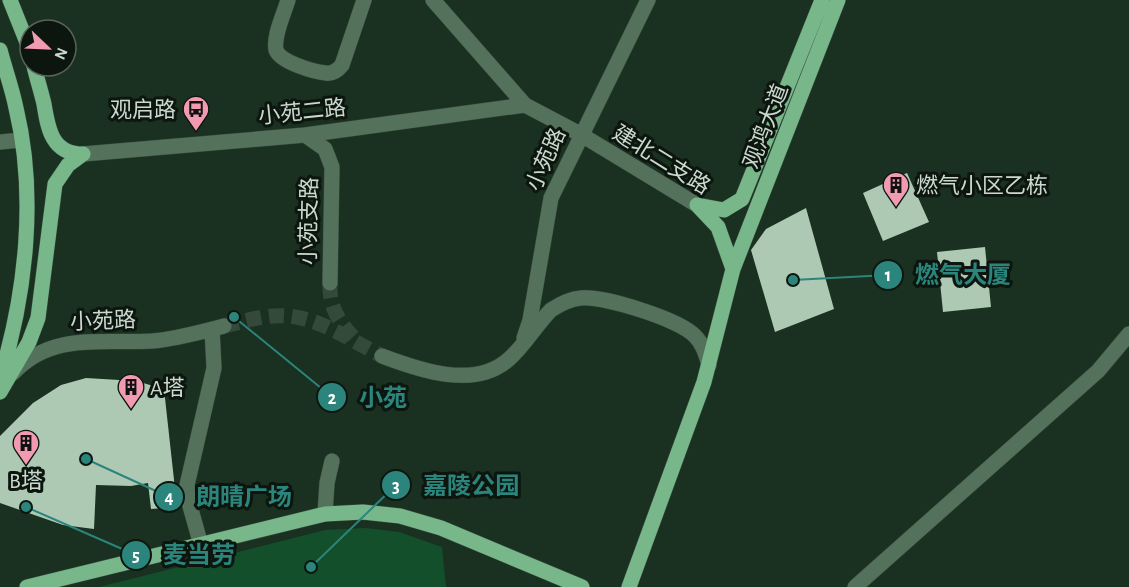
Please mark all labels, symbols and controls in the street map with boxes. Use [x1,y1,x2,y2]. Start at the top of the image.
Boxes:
north arrow [18,18,78,78]
text: N [51,45,70,62]
street label: 观鸿大道 [739,81,792,171]
bus stop icon: 观启路 [181,94,211,132]
street label: 小苑二路 [257,95,347,128]
place label: 观启路 [110,98,176,121]
street label: 建北二支路 [609,121,714,198]
street label: 小苑路 [522,124,569,194]
building icon: 燃气小区乙栋 [881,170,911,208]
place label: 燃气小区乙栋 [916,174,1048,197]
street label: 小苑支路 [296,177,321,265]
callout: 燃气大厦 [873,254,1023,296]
text: 燃气大厦 [915,262,1011,288]
text: 1 [885,267,891,285]
street label: 小苑路 [70,308,136,333]
building icon: A塔 [116,372,146,410]
place label: A塔 [150,376,185,399]
callout: 小苑 [317,376,419,418]
text: 小苑 [359,385,407,411]
text: 2 [328,390,337,408]
building icon: B塔 [11,428,41,466]
callout: 嘉陵公园 [381,464,531,506]
place label: B塔 [9,469,43,492]
text: 嘉陵公园 [423,473,519,499]
callout: 朗晴广场 [154,476,304,518]
text: 3 [392,478,400,496]
text: 朗晴广场 [196,484,292,510]
text: 4 [164,489,174,507]
callout: 麦当劳 [121,534,247,576]
text: 麦当劳 [163,542,235,568]
text: 5 [132,547,140,565]

